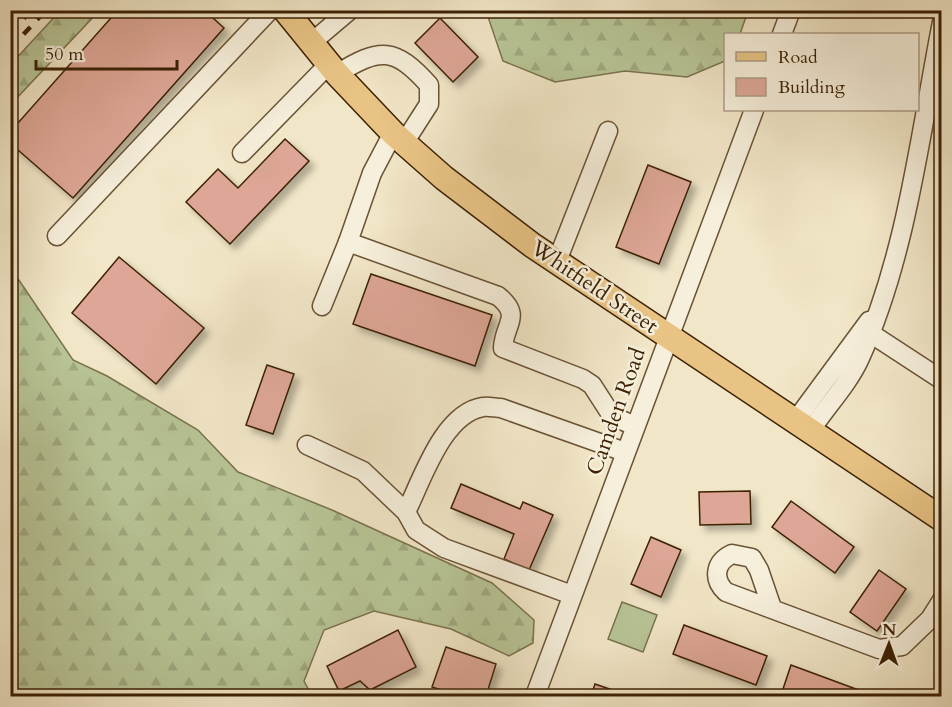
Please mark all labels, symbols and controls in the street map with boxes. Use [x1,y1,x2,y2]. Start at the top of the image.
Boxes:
scale bar [36,33,177,71]
legend [724,33,919,111]
text: 50 m [45,42,84,67]
text: Road [778,45,818,70]
text: Building [778,75,846,100]
street label: Whitfield Street [524,232,664,341]
street label: Camden Road [579,343,653,479]
north arrow [859,614,919,674]
text: N [882,619,896,641]

